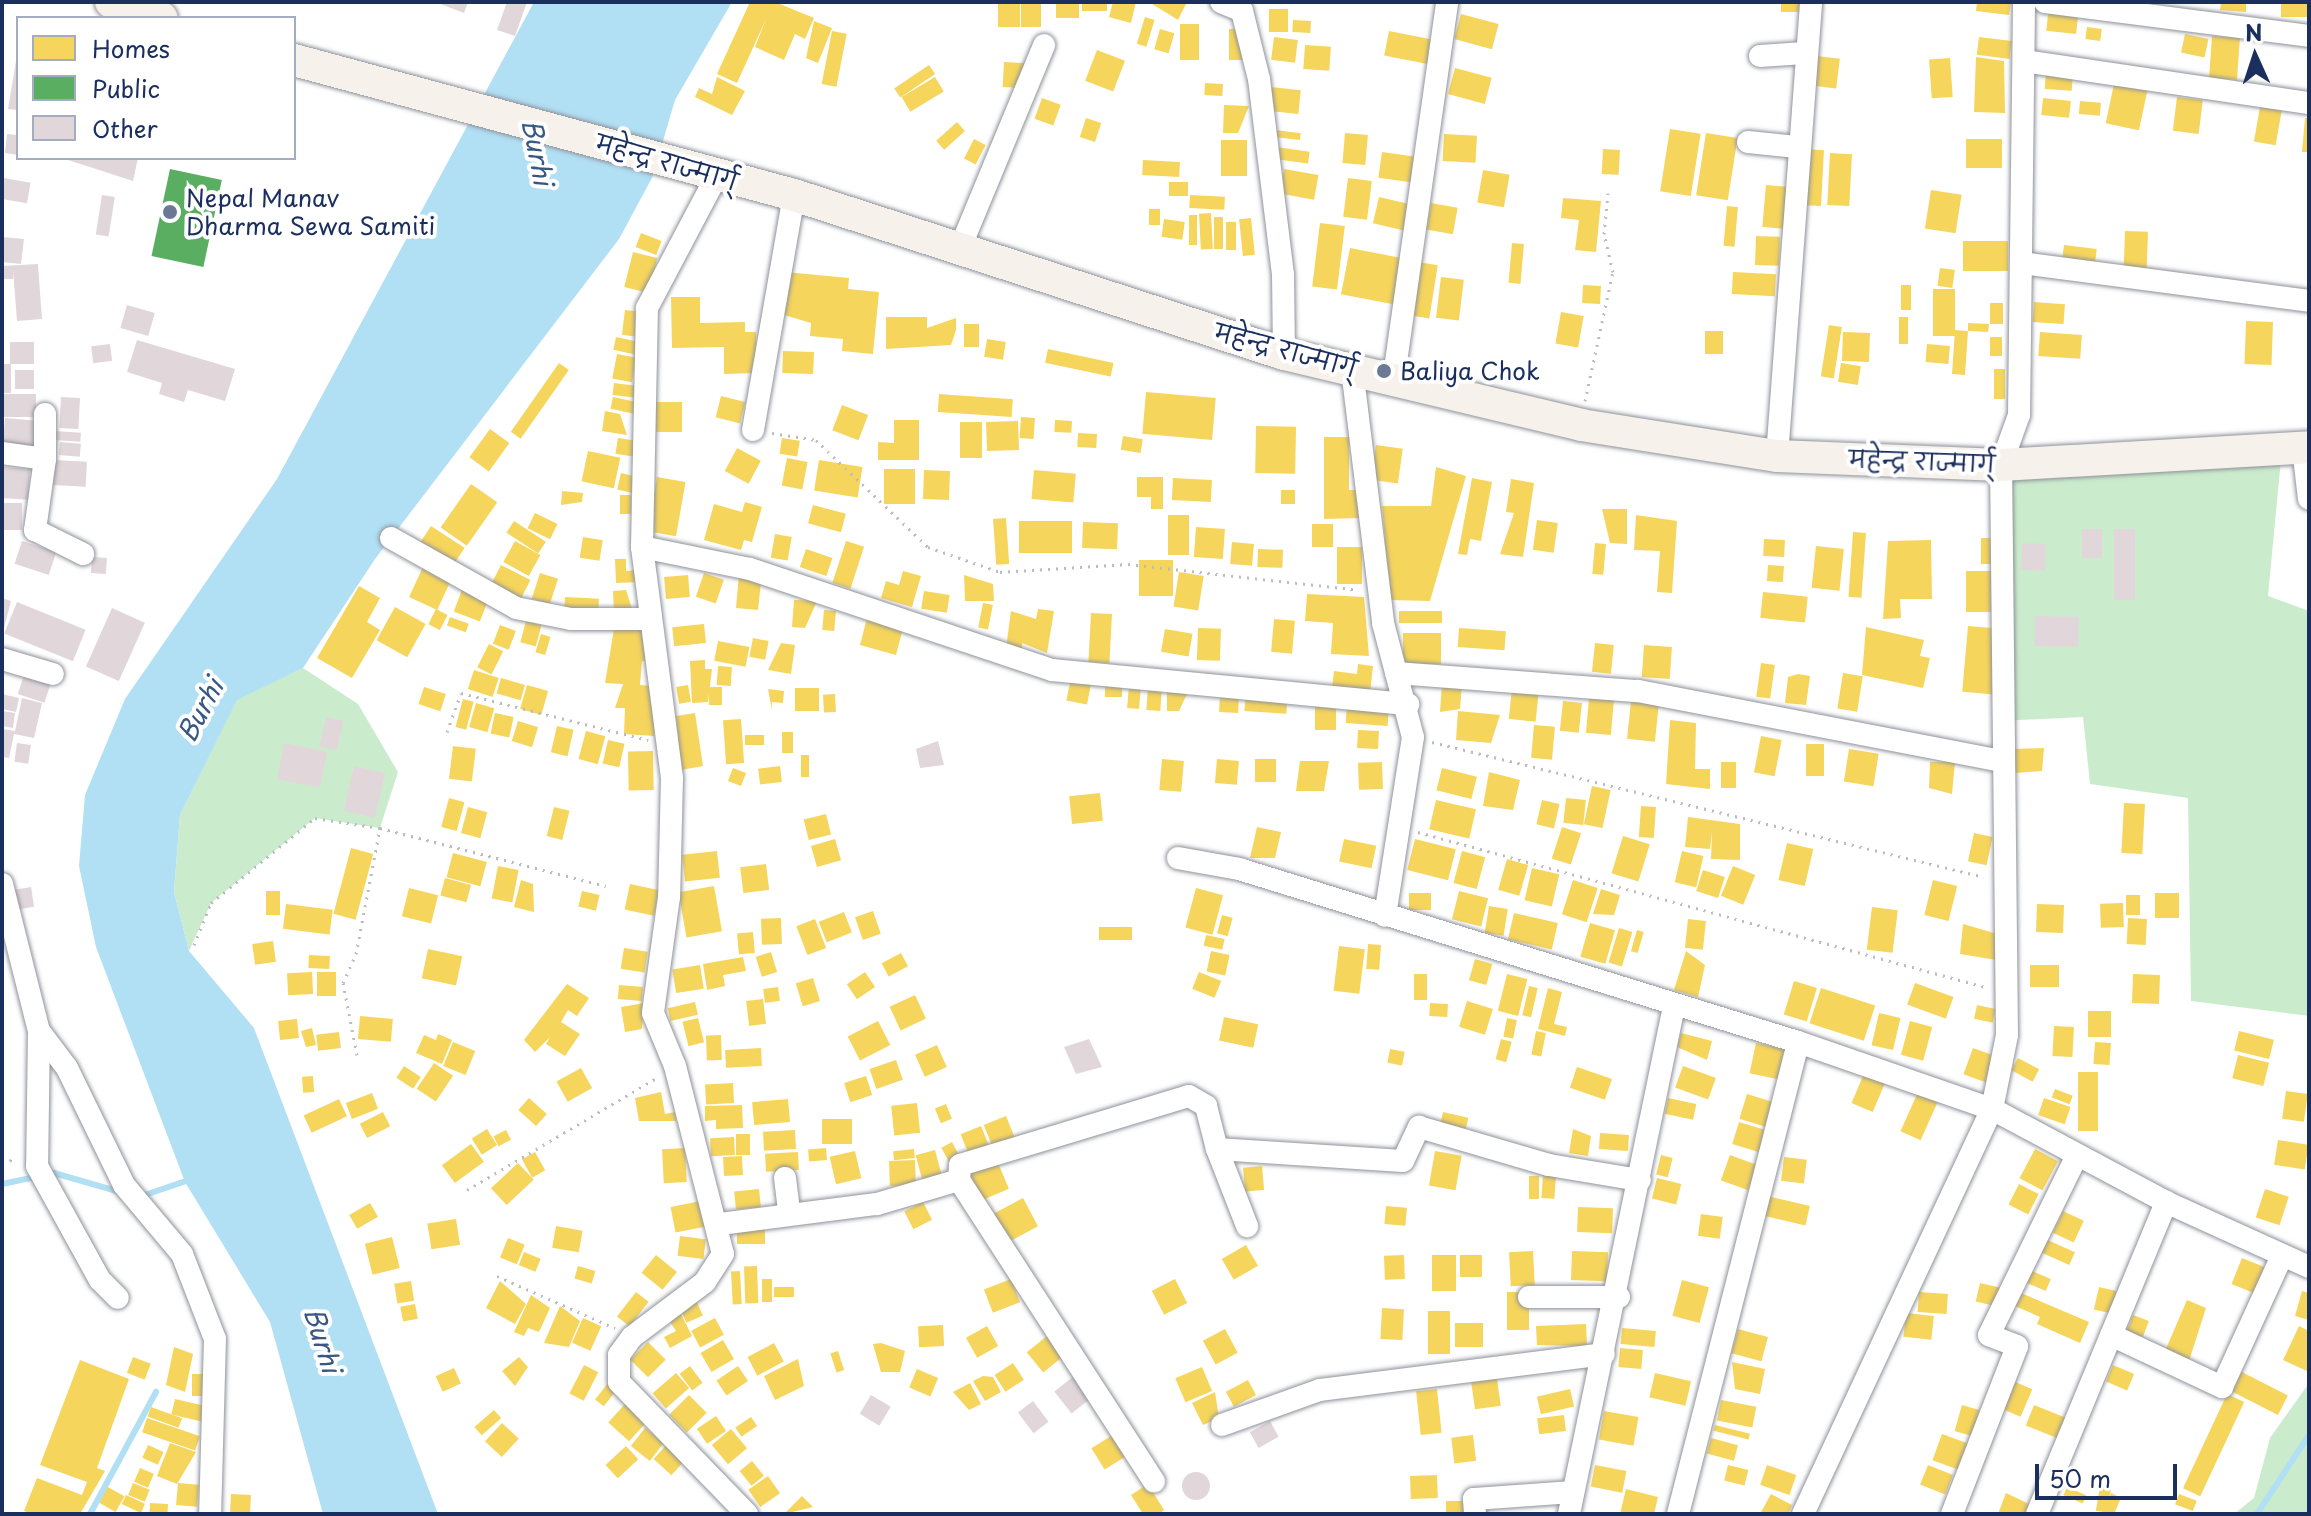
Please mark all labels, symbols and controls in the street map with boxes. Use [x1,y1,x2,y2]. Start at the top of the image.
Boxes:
text: N [2244,15,2263,48]
legend [16,16,296,160]
north arrow [2215,16,2295,96]
text: Homes [92,30,170,66]
text: Public [92,70,160,106]
text: Other [92,110,158,146]
water label: Burhi [516,116,560,188]
street label: महेन्द्र राज्मार्ग् [593,128,741,196]
place label: Nepal Manav Dharma Sewa Samiti [186,184,435,240]
marker: Nepal Manav Dharma Sewa Samiti [161,203,179,221]
street label: महेन्द्र राज्मार्ग् [1212,317,1360,383]
place label: Baliya Chok [1400,357,1541,385]
marker: Baliya Chok [1375,362,1393,380]
street label: महेन्द्र राज्मार्ग् [1848,444,1996,478]
water label: Burhi [171,673,229,747]
water label: Burhi [298,1304,348,1376]
scale bar [2039,1448,2181,1498]
text: 50 m [2049,1460,2111,1496]

